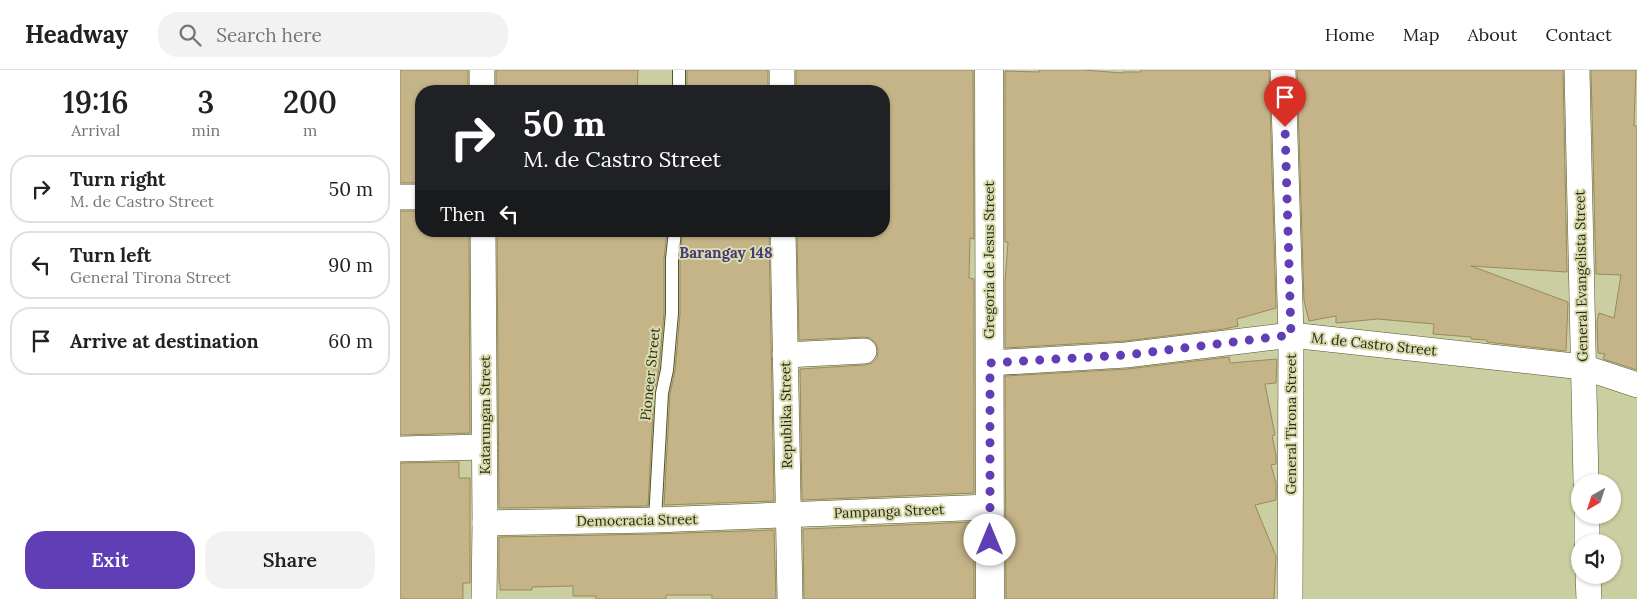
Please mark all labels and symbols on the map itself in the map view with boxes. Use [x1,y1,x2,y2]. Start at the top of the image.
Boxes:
pin [1264,76,1306,127]
street label: Gregoria de Jesus Street [980,180,998,339]
street label: General Evangelista Street [1570,189,1591,362]
district label: Barangay 148 [679,243,773,262]
street label: Pioneer Street [636,326,664,422]
street label: M. de Castro Street [1310,328,1438,360]
street label: General Tirona Street [1282,353,1300,495]
street label: Katarungan Street [476,355,494,475]
street label: Republika Street [776,361,796,469]
north arrow [1571,474,1621,524]
street label: Pampanga Street [833,500,945,522]
street label: Democracia Street [576,510,698,530]
position arrow [963,513,1015,565]

